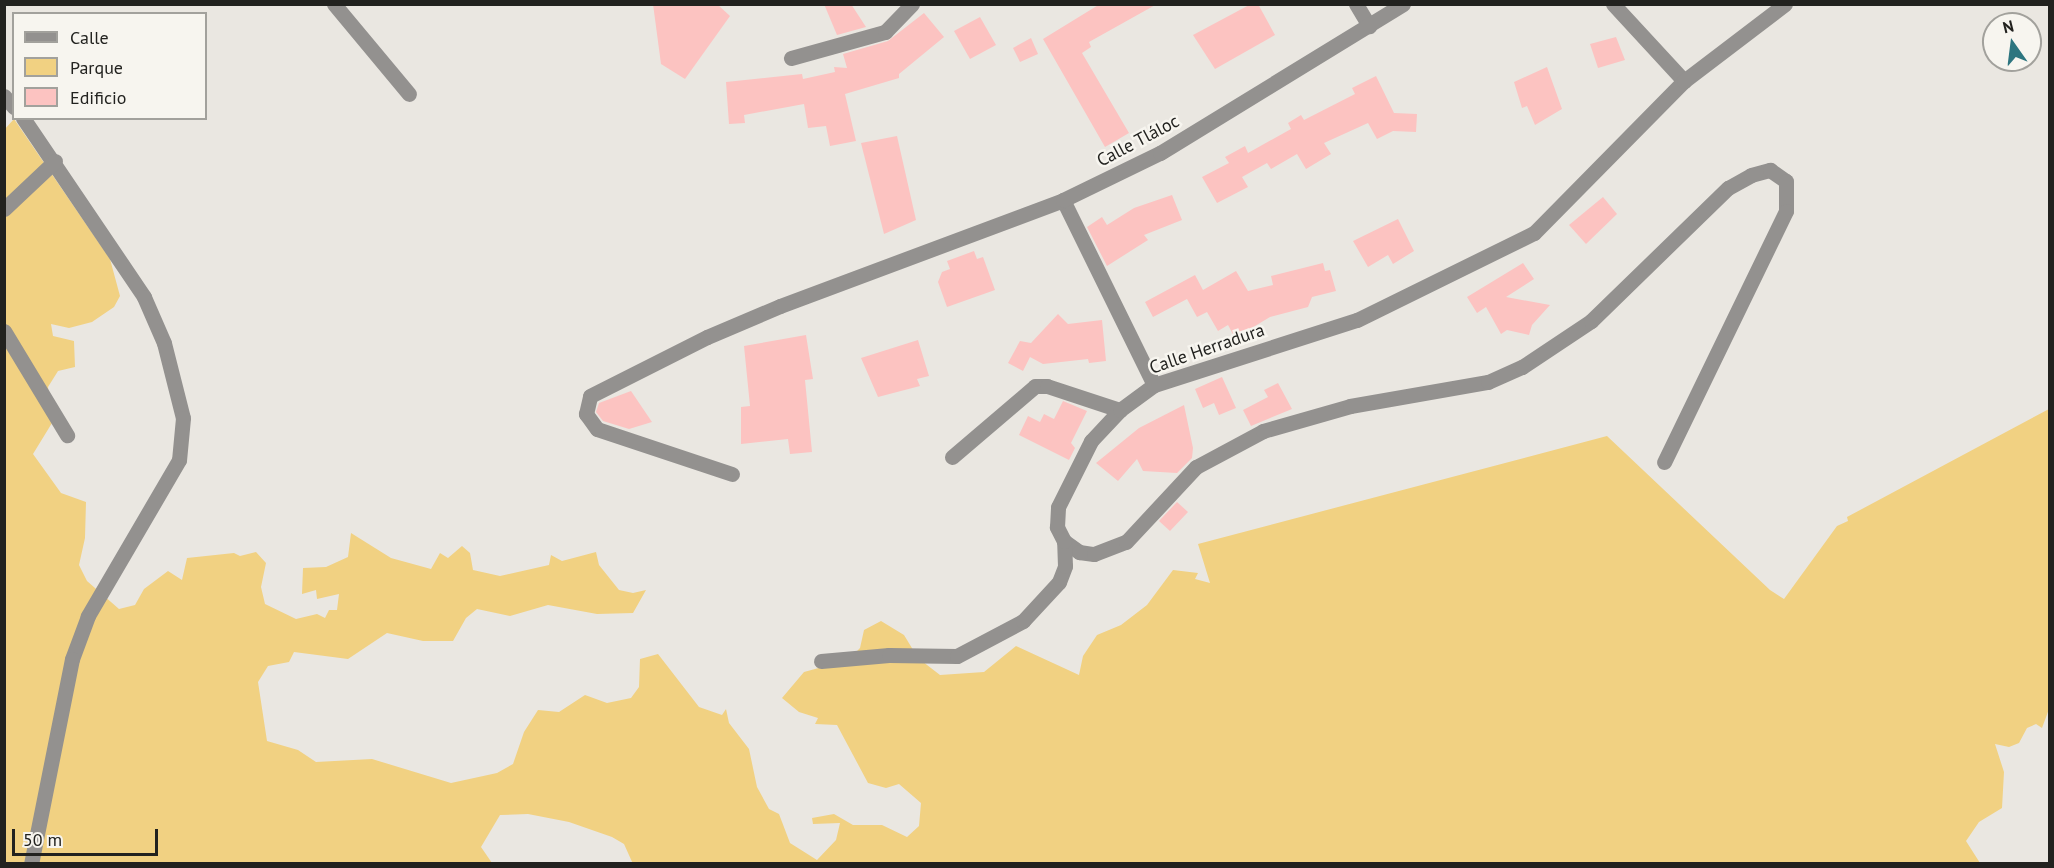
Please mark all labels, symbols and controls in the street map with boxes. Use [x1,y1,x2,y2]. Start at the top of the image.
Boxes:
legend [12,12,207,120]
north arrow [1982,12,2042,72]
text: N [2001,16,2016,37]
text: Calle [70,26,109,49]
text: Parque [70,56,123,79]
text: Edificio [70,86,126,109]
street label: Calle Tláloc [1093,110,1183,172]
street label: Calle Herradura [1147,319,1267,379]
scale bar [15,817,160,855]
text: 50 m [23,828,62,851]

